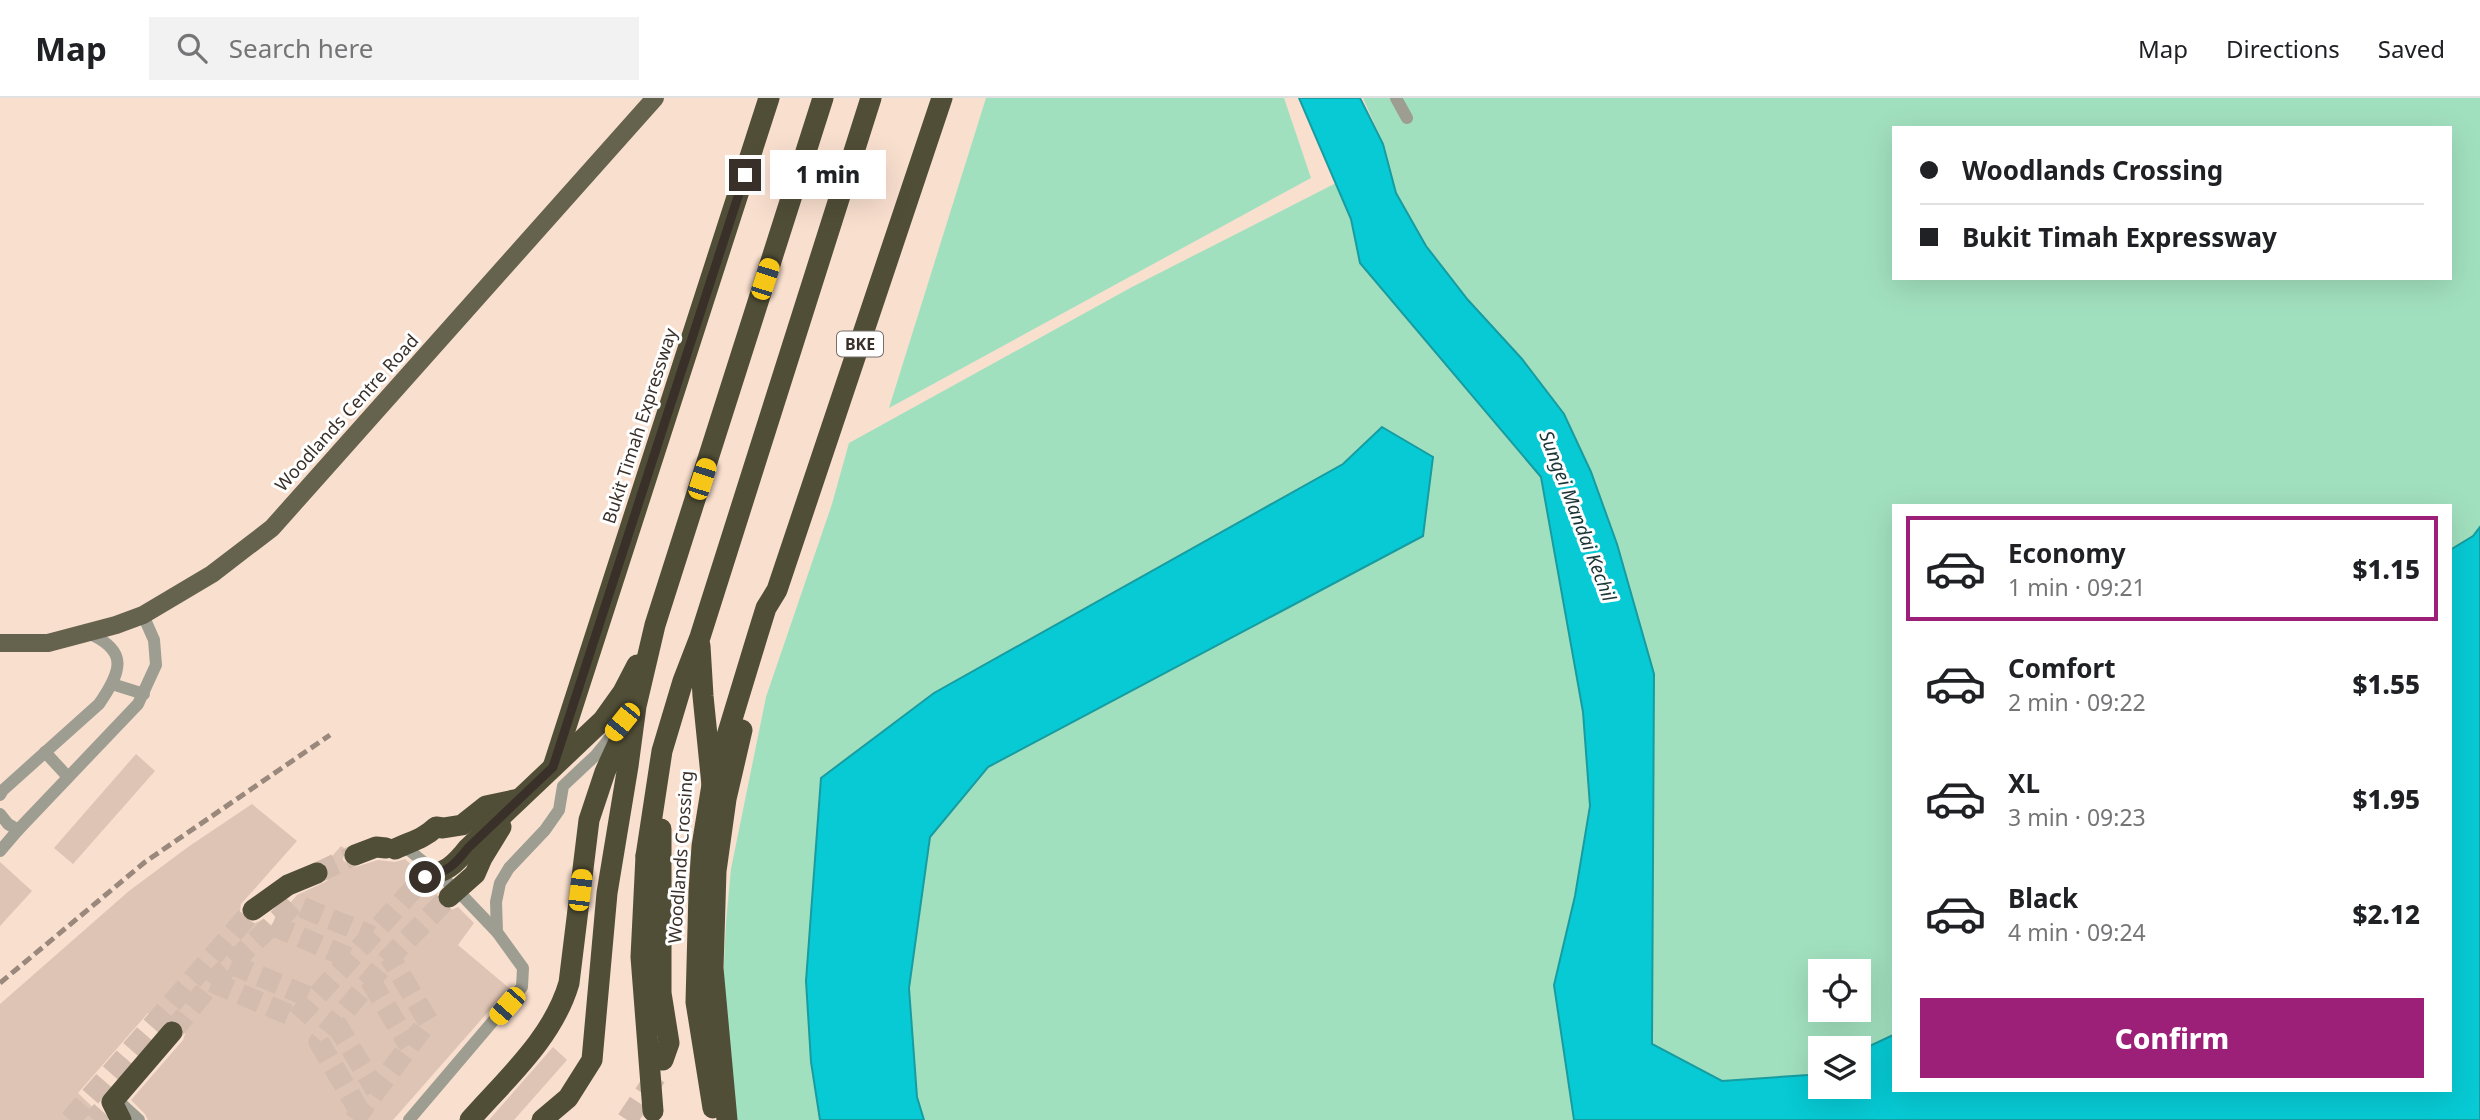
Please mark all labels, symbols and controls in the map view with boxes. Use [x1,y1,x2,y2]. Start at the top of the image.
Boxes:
search box [149,17,639,80]
text: Map [35,26,107,71]
icon: search [173,29,211,67]
text: Search here [229,30,373,66]
text: Map [2138,32,2188,65]
text: Directions [2226,32,2340,65]
text: Saved [2378,32,2445,65]
callout: 1 min [770,150,885,200]
text: Woodlands Crossing [1962,152,2223,188]
text: 1 min [796,158,860,190]
route end [729,159,761,191]
text: Bukit Timah Expressway [1962,219,2277,255]
car [749,256,782,302]
street label: Bukit Timah Expressway [596,324,682,526]
street label: Woodlands Centre Road [269,329,423,496]
road number: BKE [837,332,883,356]
water label: Sungei Mandai Kechil [1533,427,1623,606]
car [686,456,719,502]
text: Economy [2008,535,2126,571]
icon: car [1924,537,1987,600]
text: $1.15 [2353,551,2420,587]
text: 1 min · 09:21 [2008,571,2146,603]
text: Comfort [2008,650,2116,686]
icon: car [1924,652,1987,715]
text: $1.55 [2353,666,2420,702]
text: 2 min · 09:22 [2008,686,2146,718]
car [601,699,644,745]
text: XL [2008,765,2040,801]
icon: car [1924,767,1987,830]
street label: Woodlands Crossing [662,770,698,944]
text: $1.95 [2353,781,2420,817]
text: 3 min · 09:23 [2008,801,2146,833]
route start [409,861,441,893]
car [568,868,593,912]
text: Black [2008,880,2078,916]
icon: car [1924,882,1987,945]
text: $2.12 [2353,896,2420,932]
text: 4 min · 09:24 [2008,916,2146,948]
map controls [1808,959,1871,1099]
button: locate [1808,959,1871,1022]
car [486,983,529,1029]
button: Confirm [1920,998,2424,1078]
button: layers [1808,1036,1871,1099]

